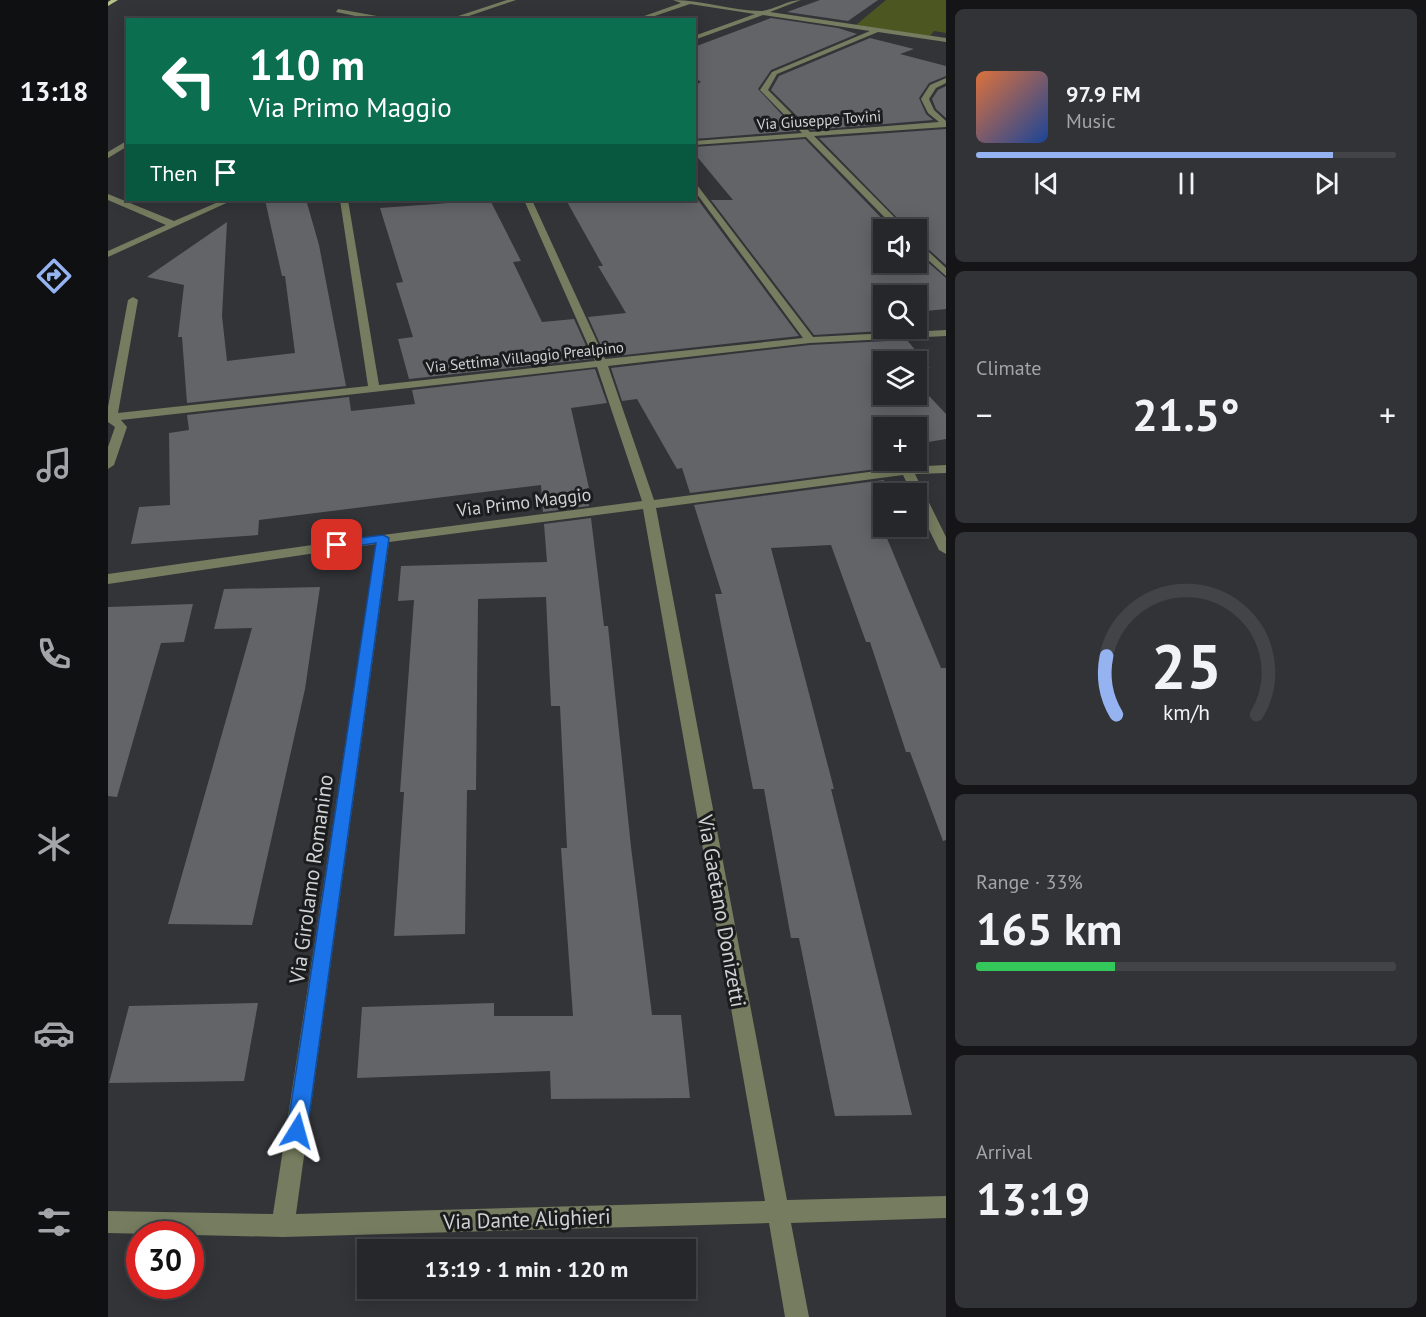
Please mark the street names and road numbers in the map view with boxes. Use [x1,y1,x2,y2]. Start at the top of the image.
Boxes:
street label: Via Giuseppe Tovini [755,106,882,134]
street label: Via Settima Villaggio Prealpino [424,337,625,377]
street label: Via Primo Maggio [455,482,592,522]
street label: Via Girolamo Romanino [283,773,339,986]
street label: Via Gaetano Donizetti [692,812,752,1009]
street label: Via Dante Alighieri [442,1203,611,1235]

